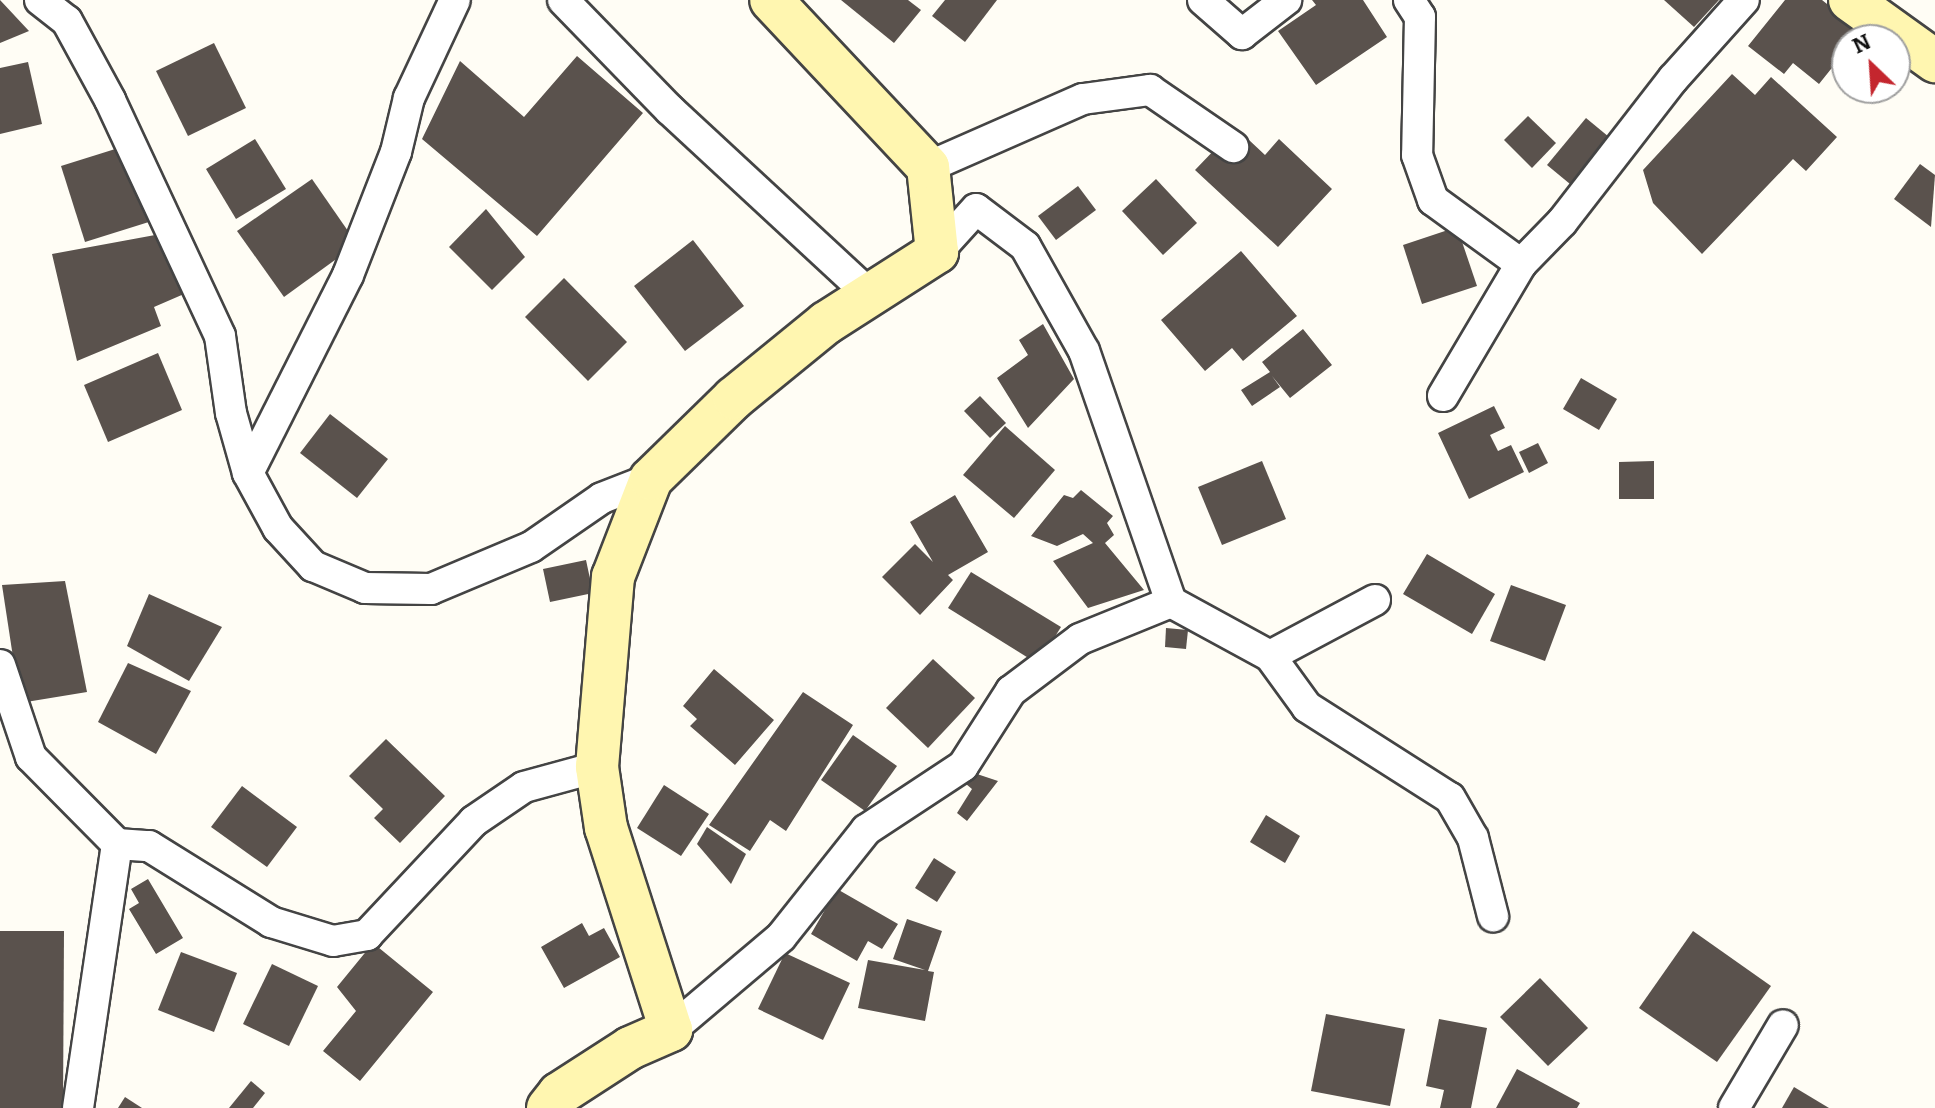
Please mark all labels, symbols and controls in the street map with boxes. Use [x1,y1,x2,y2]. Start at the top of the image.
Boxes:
north arrow [1831,24,1911,104]
text: N [1848,28,1875,59]

